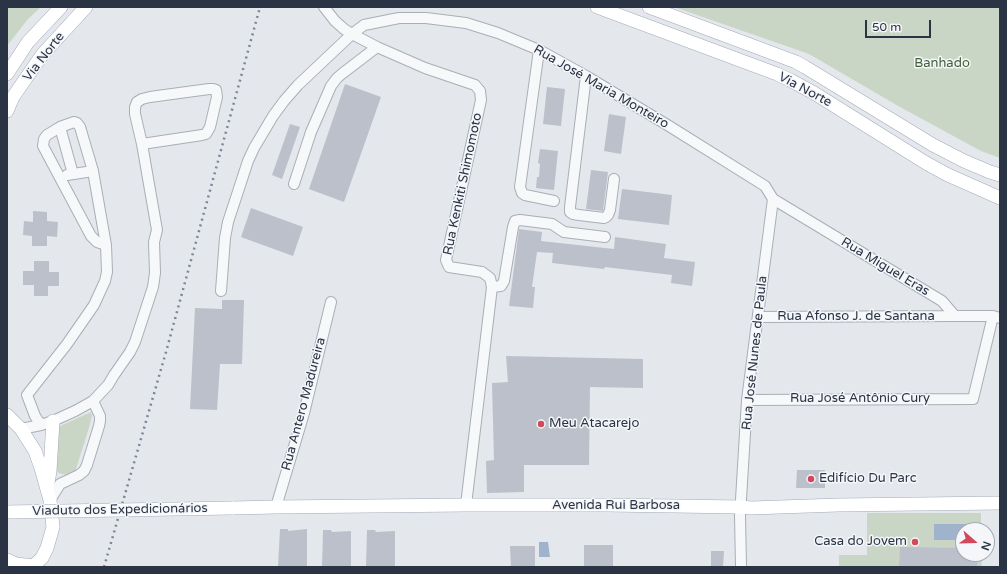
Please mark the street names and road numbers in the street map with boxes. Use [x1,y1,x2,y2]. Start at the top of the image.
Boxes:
street label: Via Norte [20,29,68,85]
street label: Rua José Maria Monteiro [531,42,671,132]
street label: Via Norte [776,69,834,111]
street label: Rua Kenkiti Shimomoto [440,111,486,257]
street label: Rua Miguel Eras [838,234,932,300]
street label: Rua José Nunes de Paula [739,275,771,431]
street label: Rua Afonso J. de Santana [777,309,935,325]
street label: Rua Antero Madureira [279,336,329,472]
street label: Rua José Antônio Cury [790,391,930,407]
street label: Avenida Rui Barbosa [552,498,680,514]
street label: Viaduto dos Expedicionários [32,501,208,519]

